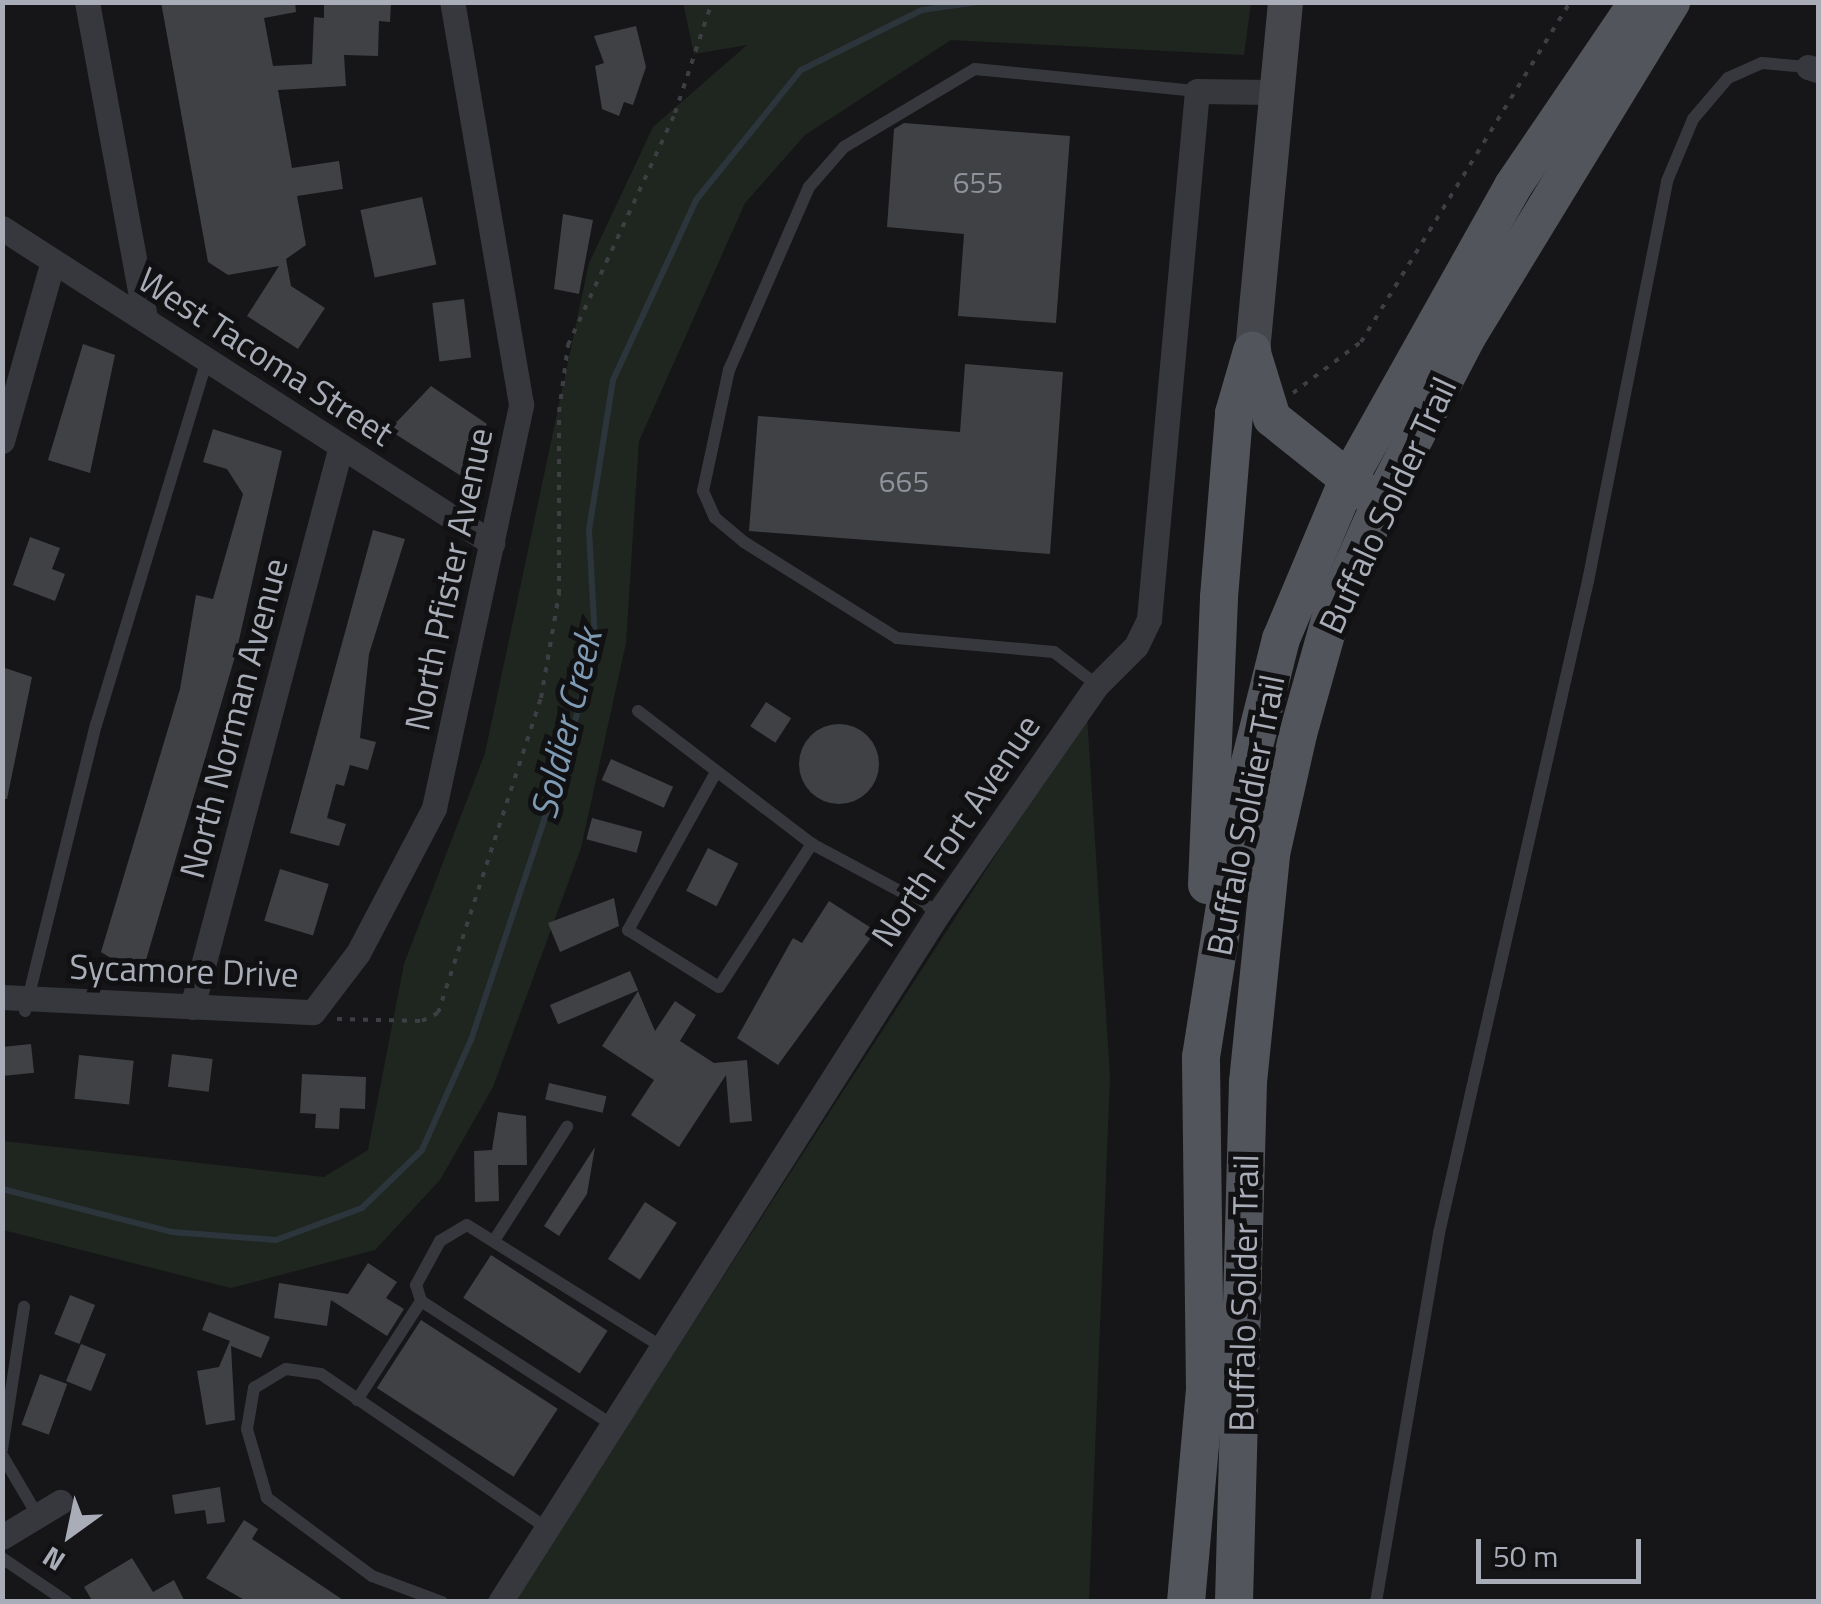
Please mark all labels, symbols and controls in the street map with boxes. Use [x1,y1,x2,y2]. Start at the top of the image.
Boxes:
house number: 655 [953,164,1003,200]
street label: West Tacoma Street [131,258,401,454]
street label: Buffalo Solder Trail [1309,370,1465,640]
street label: North Pfister Avenue [395,424,501,734]
house number: 665 [879,463,929,499]
street label: North Norman Avenue [170,553,296,883]
water label: Soldier Creek [520,625,612,823]
street label: Buffalo Soldier Trail [1197,671,1293,959]
street label: North Fort Avenue [862,706,1048,954]
street label: Sycamore Drive [69,945,299,995]
street label: Buffalo Solder Trail [1220,1154,1266,1432]
north arrow [20,1484,120,1584]
scale bar [1481,1519,1646,1581]
text: 50 m [1493,1533,1558,1579]
text: N [34,1536,73,1583]

